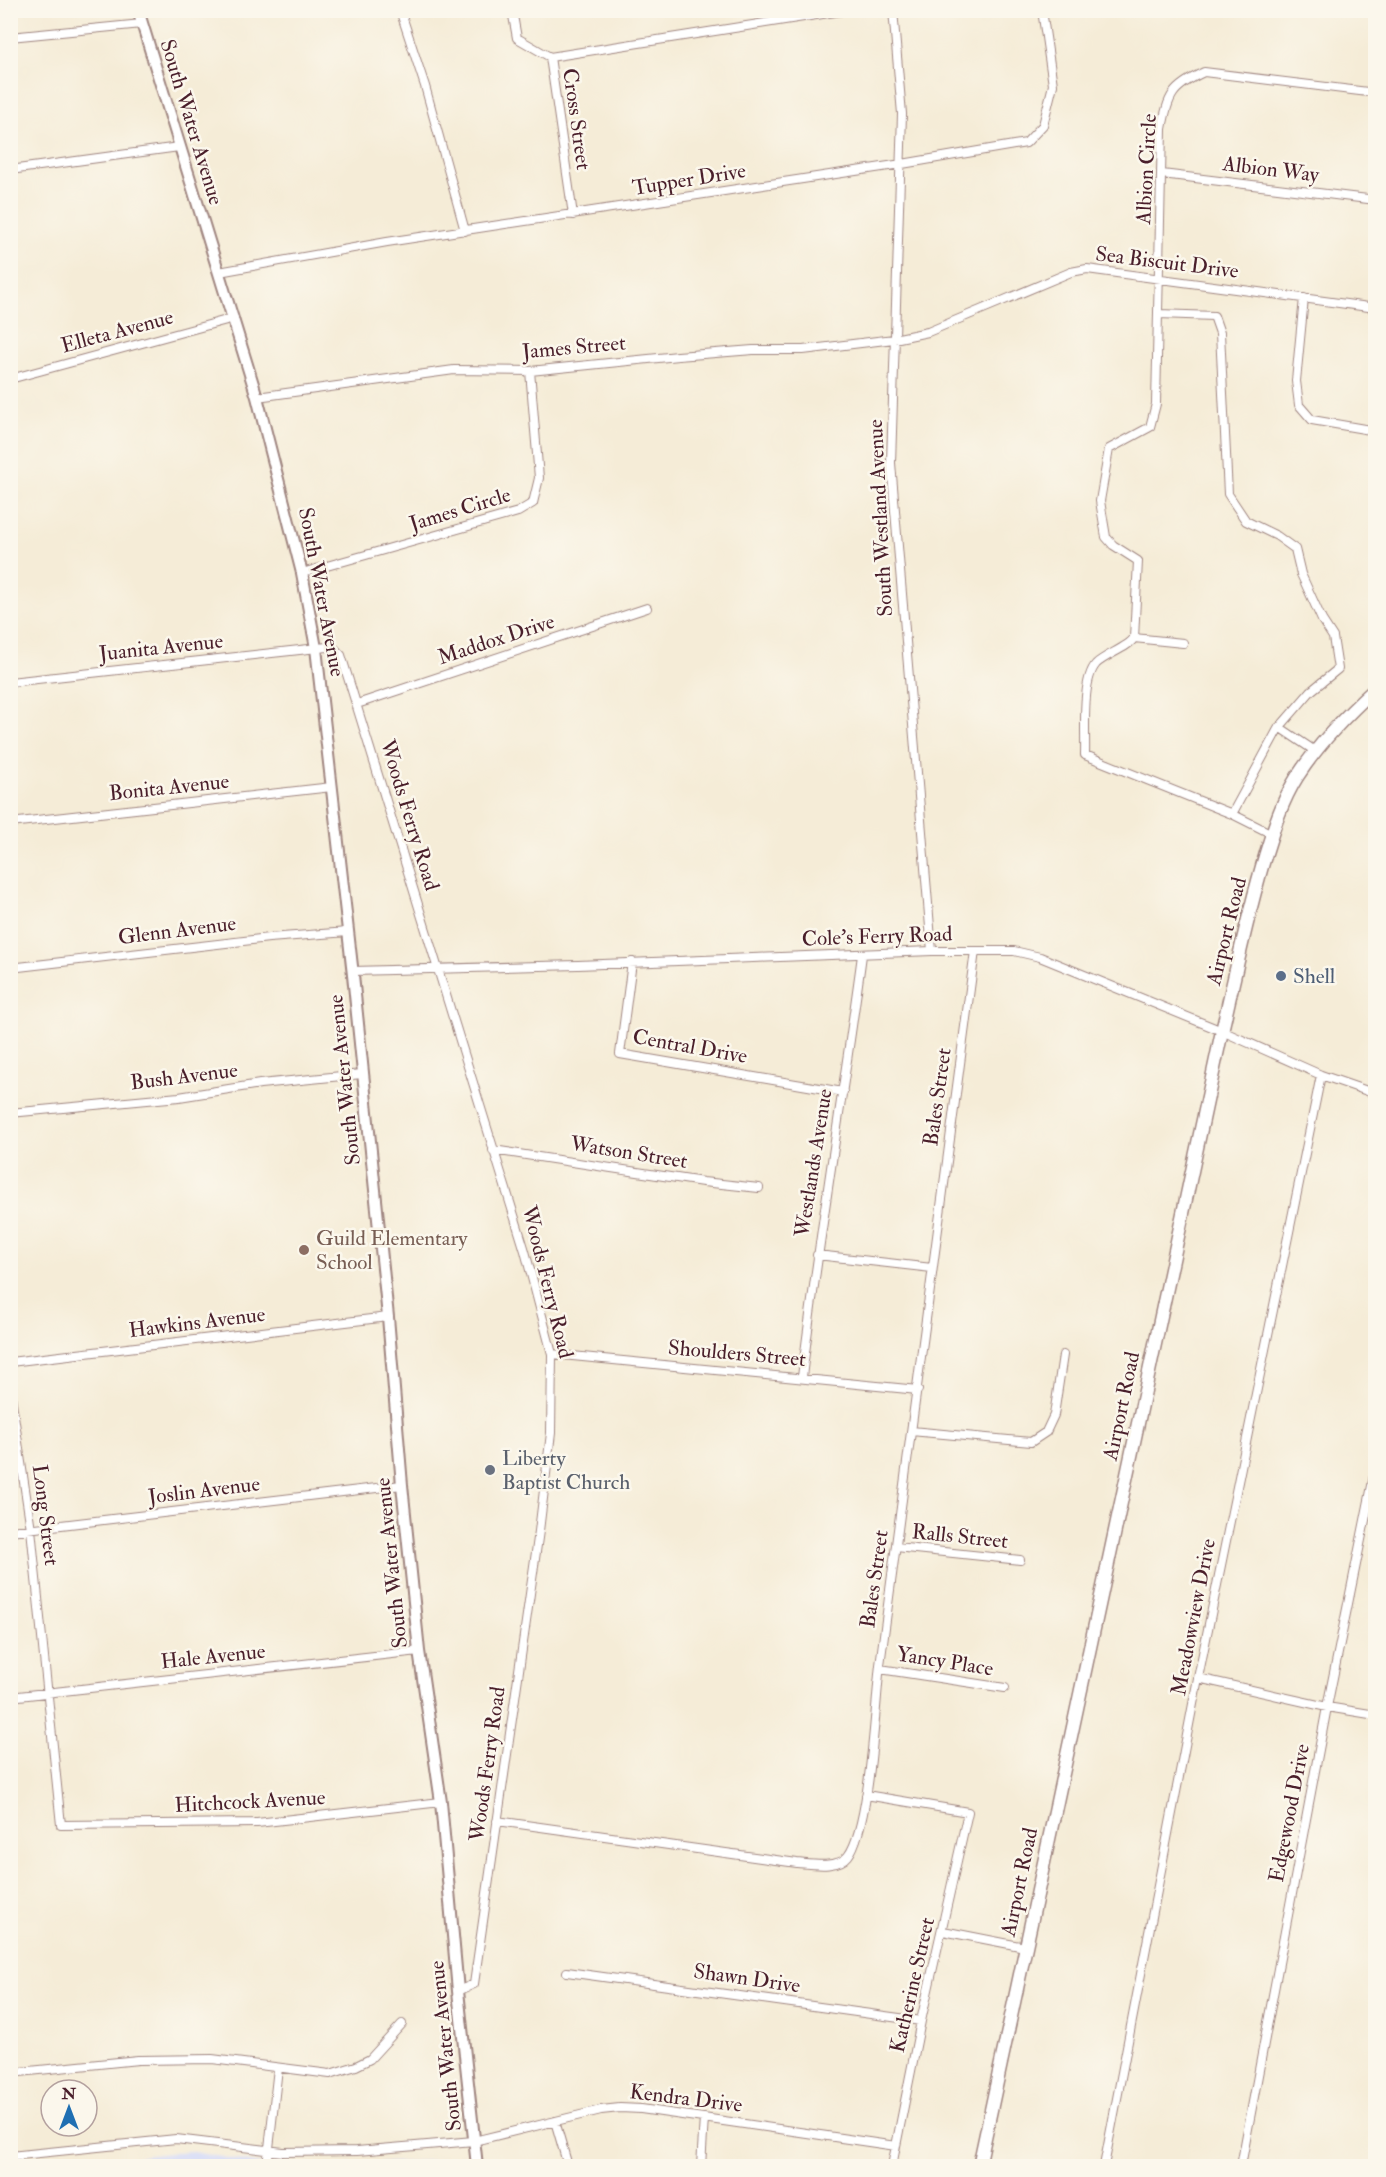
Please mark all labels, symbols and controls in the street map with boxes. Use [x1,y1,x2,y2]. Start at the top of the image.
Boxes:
street label: South Water Avenue [154,36,230,208]
street label: Cross Street [556,66,597,172]
street label: Albion Circle [1130,113,1163,226]
street label: Albion Way [1220,150,1321,189]
street label: Tupper Drive [630,157,748,202]
street label: Sea Biscuit Drive [1094,240,1240,285]
street label: Elleta Avenue [58,303,176,359]
street label: James Street [520,330,627,366]
street label: South Westland Avenue [862,418,899,617]
street label: James Circle [405,481,514,538]
street label: South Water Avenue [292,505,351,679]
street label: Maddox Drive [434,608,558,671]
street label: Juanita Avenue [97,628,225,668]
street label: Woods Ferry Road [373,736,445,894]
street label: Bonita Avenue [108,768,231,807]
street label: Airport Road [1200,874,1253,989]
street label: Glenn Avenue [117,910,238,951]
street label: Cole's Ferry Road [801,920,953,953]
place label: Shell [1293,963,1336,990]
marker: Shell [1274,969,1288,983]
street label: South Water Avenue [322,993,367,1167]
street label: Central Drive [630,1023,750,1070]
street label: Bales Street [917,1046,958,1148]
street label: Bush Avenue [129,1056,240,1096]
street label: Westlands Avenue [788,1087,839,1240]
street label: Watson Street [567,1130,690,1175]
street label: Woods Ferry Road [515,1202,580,1362]
place label: Guild Elementary School [316,1225,468,1276]
marker: Guild Elementary School [297,1243,311,1257]
street label: Hawkins Avenue [127,1301,267,1344]
street label: Shoulders Street [667,1334,807,1373]
street label: Airport Road [1097,1349,1146,1464]
place label: Liberty Baptist Church [502,1445,630,1496]
street label: Long Street [26,1463,65,1567]
marker: Liberty Baptist Church [483,1463,497,1477]
street label: Joslin Avenue [146,1470,262,1511]
street label: South Water Avenue [369,1476,414,1650]
street label: Ralls Street [910,1518,1010,1555]
street label: Bales Street [854,1528,895,1630]
street label: Meadowview Drive [1165,1536,1222,1698]
street label: Hale Avenue [159,1638,267,1675]
street label: Yancy Place [895,1641,995,1682]
street label: Woods Ferry Road [463,1684,512,1844]
street label: Edgewood Drive [1263,1741,1316,1885]
street label: Hitchcock Avenue [174,1784,326,1819]
street label: Airport Road [995,1825,1044,1940]
street label: Katherine Street [884,1915,941,2055]
street label: Shawn Drive [692,1958,802,1999]
street label: South Water Avenue [423,1959,468,2133]
north arrow [39,2078,99,2138]
street label: Kendra Drive [628,2078,744,2119]
text: N [61,2084,77,2104]

